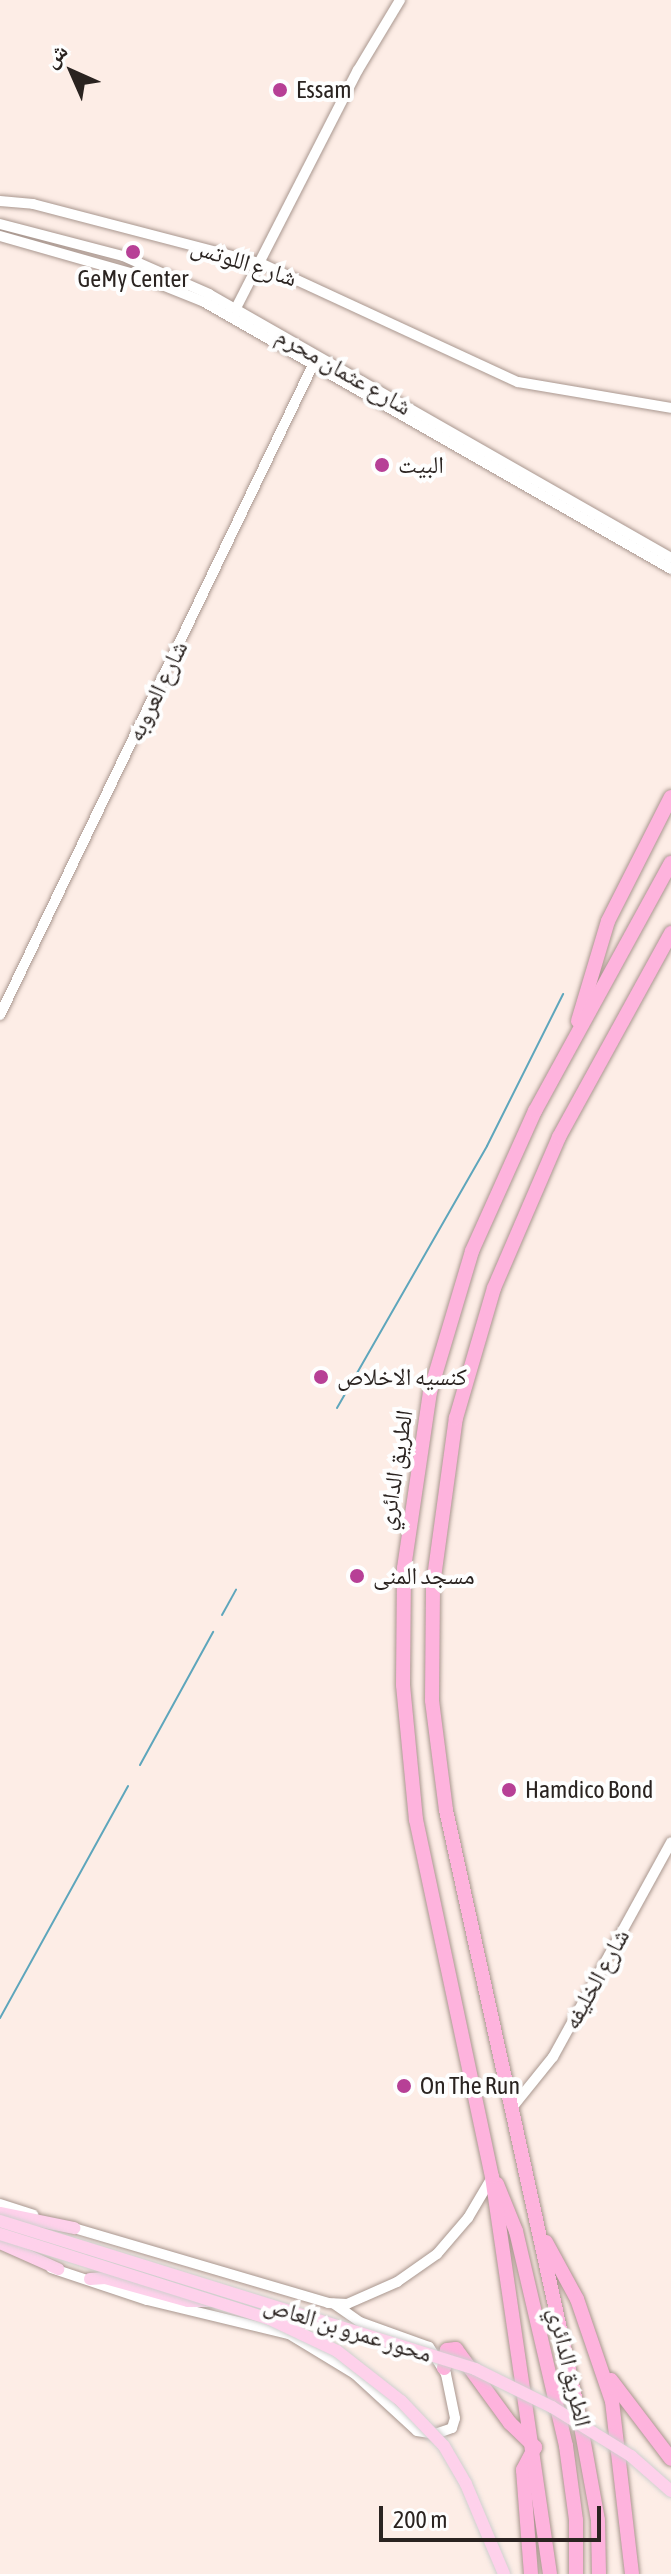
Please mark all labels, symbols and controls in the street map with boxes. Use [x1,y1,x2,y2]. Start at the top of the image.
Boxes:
north arrow [32,32,112,112]
text: ش [38,38,72,72]
place label: Essam [296,76,352,104]
marker: Essam [271,81,289,99]
street label: شارع اللوتس [187,231,301,293]
marker: GeMy Center [124,243,142,261]
place label: GeMy Center [78,265,188,293]
street label: شارع عثمان محرم [271,321,417,421]
place label: البيت [398,451,444,479]
marker: البيت [373,456,391,474]
street label: شارع العروبه [120,636,194,746]
place label: كنسيه الاخلاص [337,1363,467,1391]
marker: كنسيه الاخلاص [312,1368,330,1386]
street label: الطريق الدائري [371,1408,419,1532]
place label: مسجد المنى [373,1562,475,1590]
marker: مسجد المنى [348,1567,366,1585]
place label: Hamdico Bond [525,1776,653,1804]
marker: Hamdico Bond [500,1781,518,1799]
street label: شارع الخليفه [557,1924,635,2034]
place label: On The Run [420,2072,520,2100]
marker: On The Run [395,2077,413,2095]
street label: محور عمرو بن العاص [261,2290,435,2368]
street label: الطريق الدائري [542,2305,598,2429]
scale bar [383,2490,605,2540]
text: 200 m [393,2506,447,2533]

